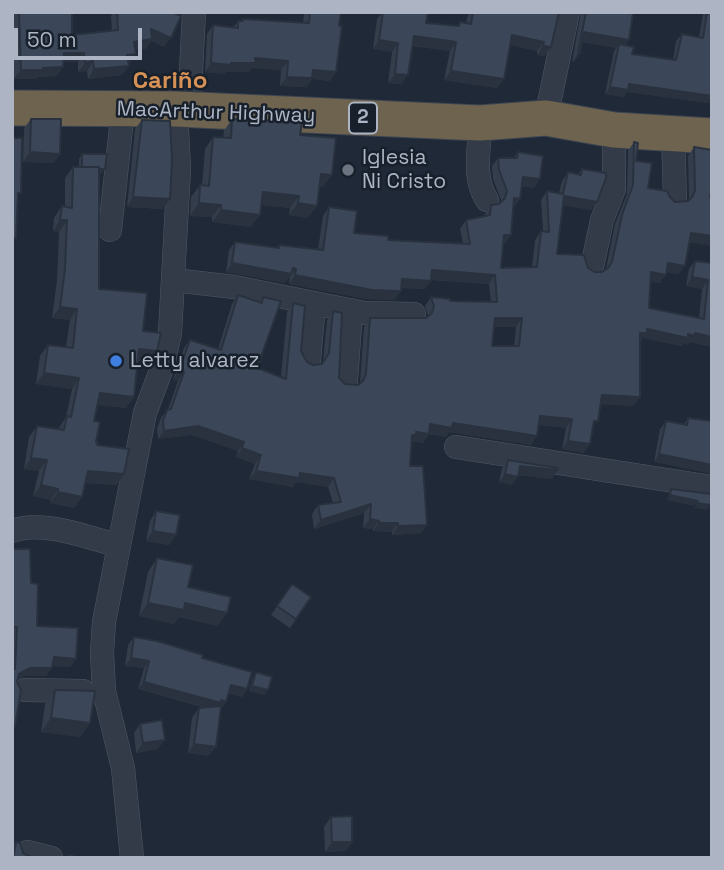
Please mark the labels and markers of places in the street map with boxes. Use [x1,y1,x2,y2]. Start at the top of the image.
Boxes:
place label: Iglesia Ni Cristo [362,145,446,195]
marker: Iglesia Ni Cristo [340,162,356,178]
place label: Letty alvarez [130,348,259,374]
marker: Letty alvarez [108,353,124,369]

